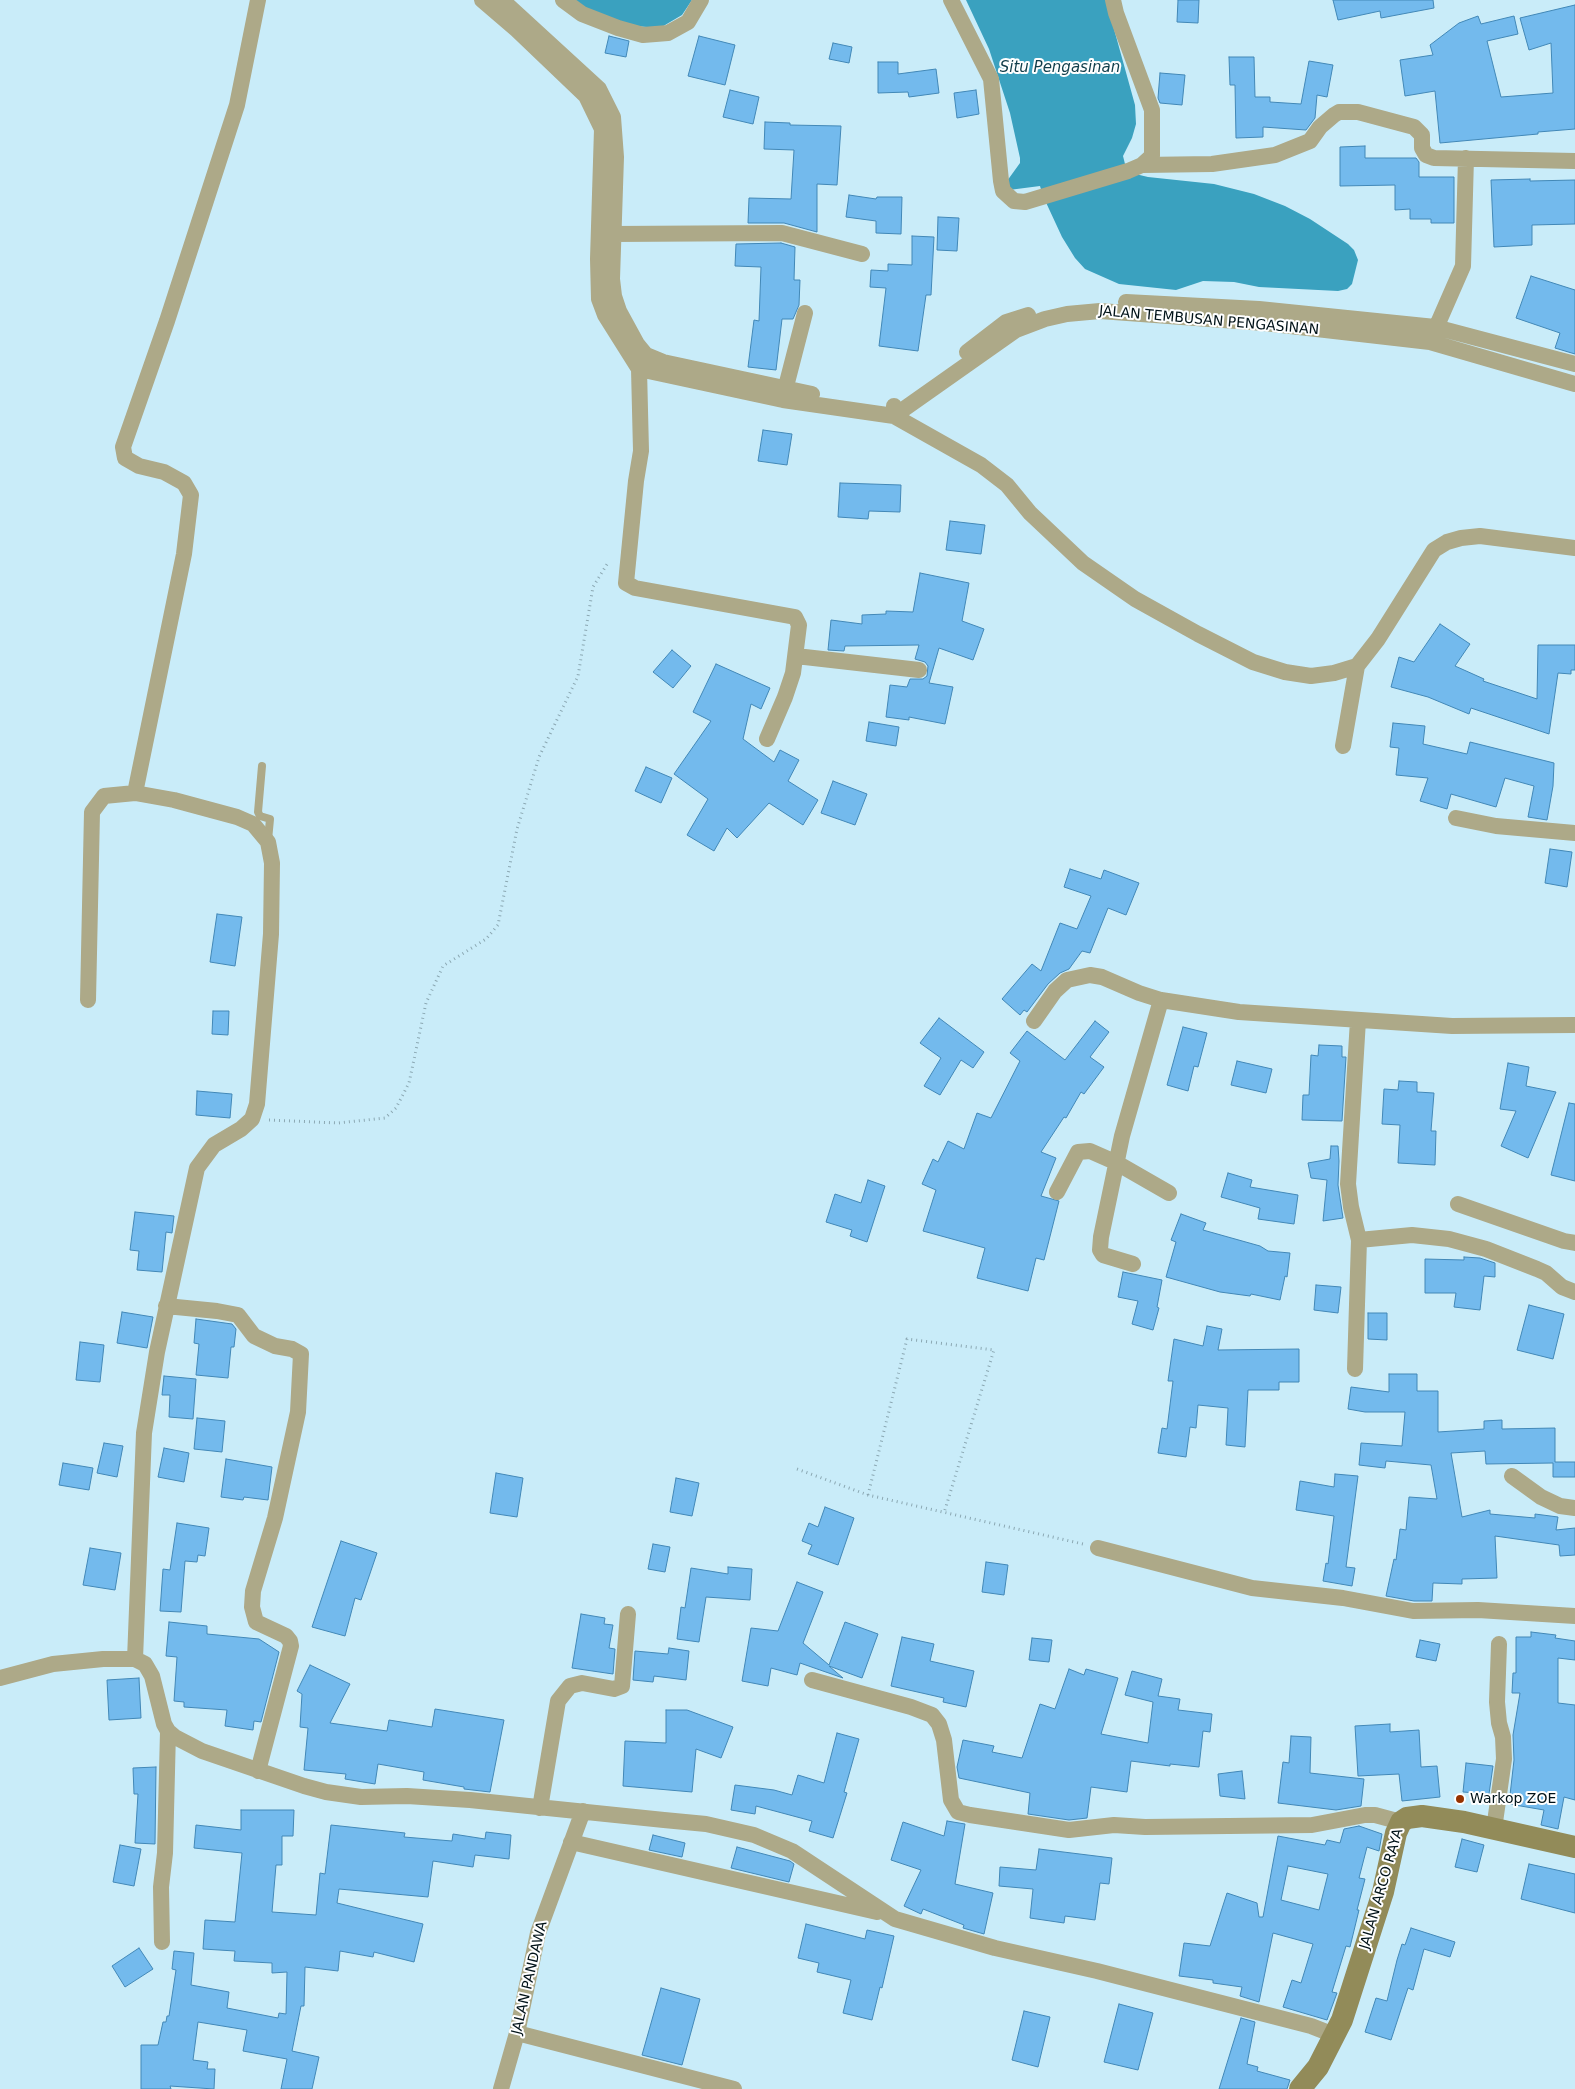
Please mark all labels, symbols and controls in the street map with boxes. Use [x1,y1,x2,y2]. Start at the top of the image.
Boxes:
water label: Situ Pengasinan [1000,59,1120,77]
street label: JALAN TEMBUSAN PENGASINAN [1098,303,1320,339]
place label: Warkop ZOE [1470,1791,1556,1807]
marker: Warkop ZOE [1454,1793,1466,1805]
street label: JALAN ARCO RAYA [1357,1827,1407,1951]
street label: JALAN PANDAWA [509,1920,551,2036]

